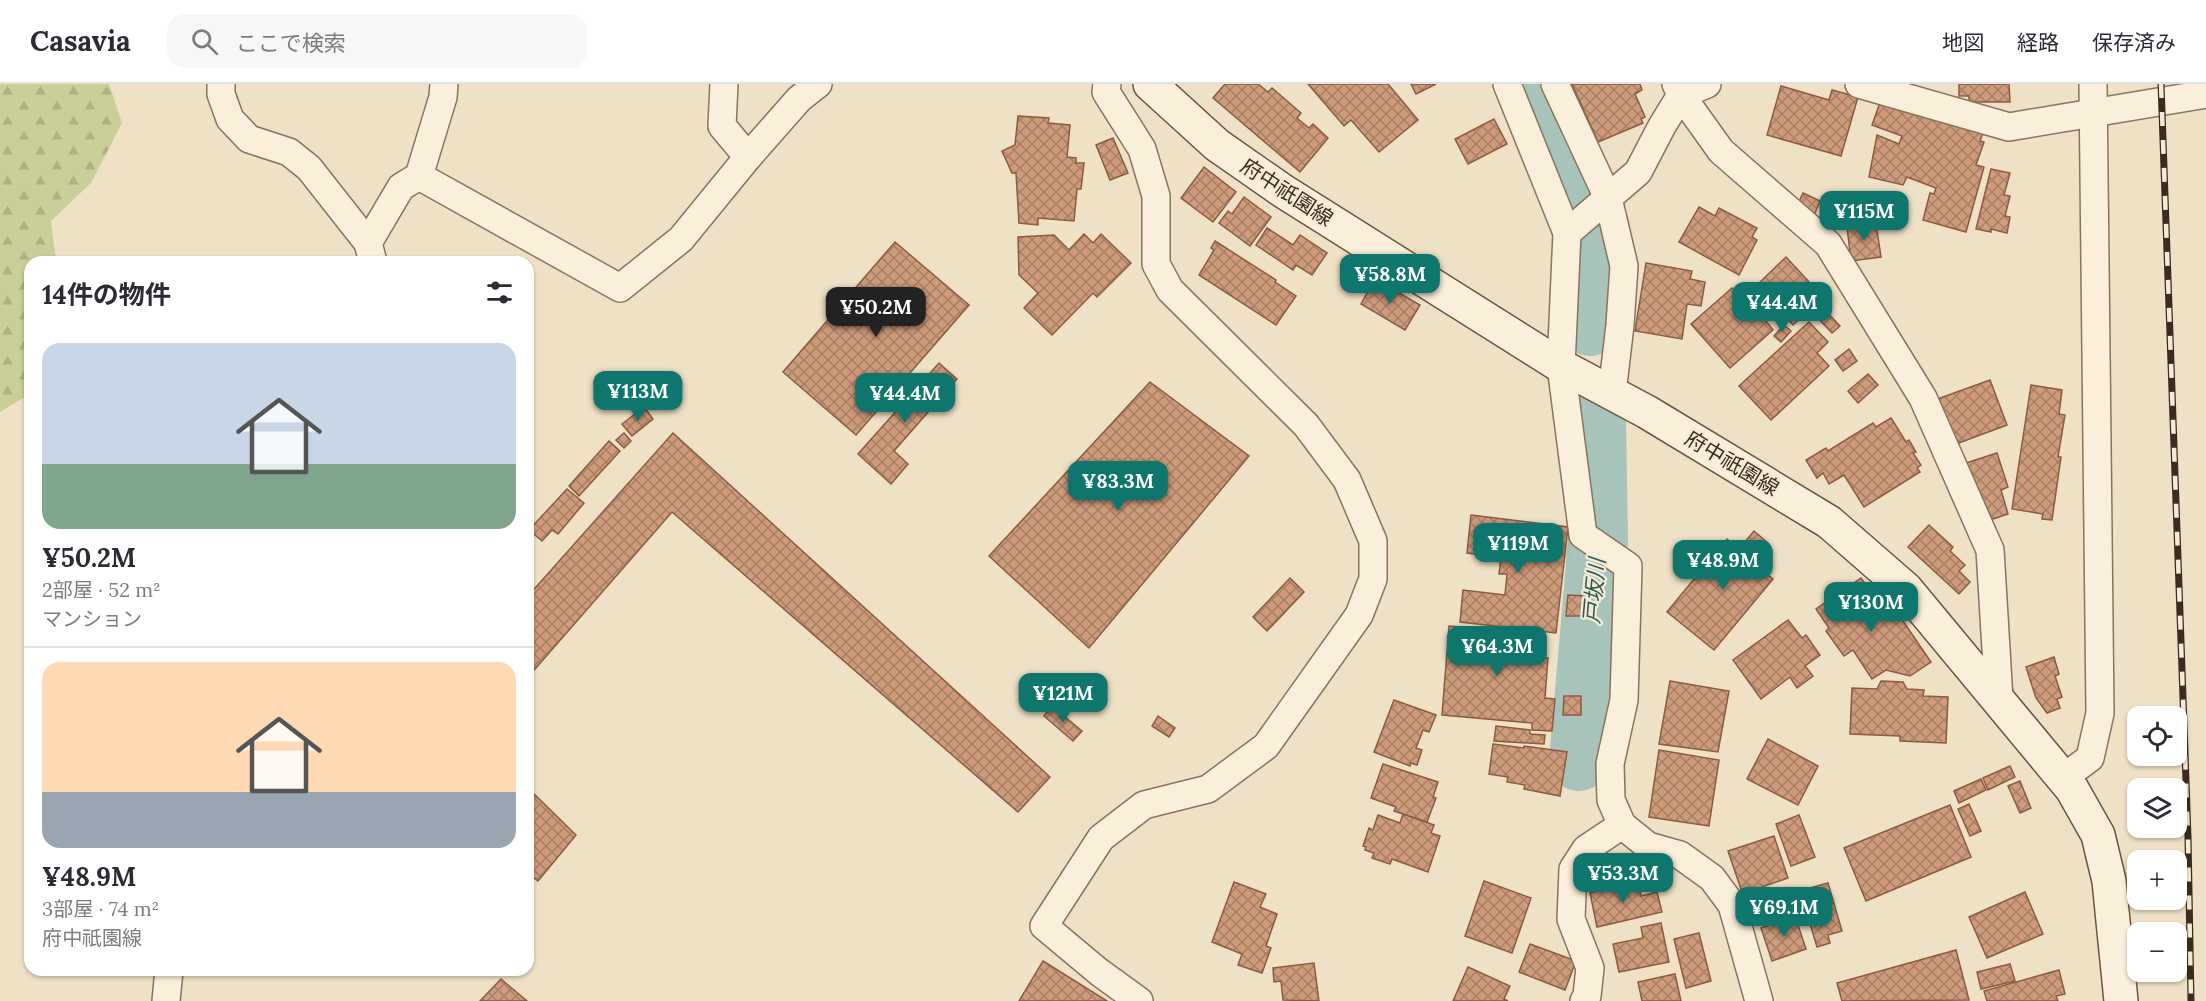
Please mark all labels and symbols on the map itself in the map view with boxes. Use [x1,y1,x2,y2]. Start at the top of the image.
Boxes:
street label: 府中祇園線 [1236,152,1338,232]
pin: ¥115M [1822,191,1906,242]
pin: ¥58.8M [1341,254,1439,305]
pin: ¥44.4M [1733,282,1831,333]
pin: ¥50.2M [827,287,925,338]
pin: ¥113M [596,371,680,422]
pin: ¥44.4M [856,373,954,424]
street label: 府中祇園線 [1680,424,1784,502]
pin: ¥83.3M [1069,461,1167,512]
pin: ¥119M [1476,523,1560,574]
pin: ¥48.9M [1674,540,1772,591]
water label: 戸坂川 [1577,555,1611,625]
pin: ¥130M [1829,582,1913,633]
pin: ¥64.3M [1448,626,1546,677]
pin: ¥121M [1021,673,1105,724]
pin: ¥53.3M [1574,853,1672,904]
pin: ¥69.1M [1735,887,1833,938]

